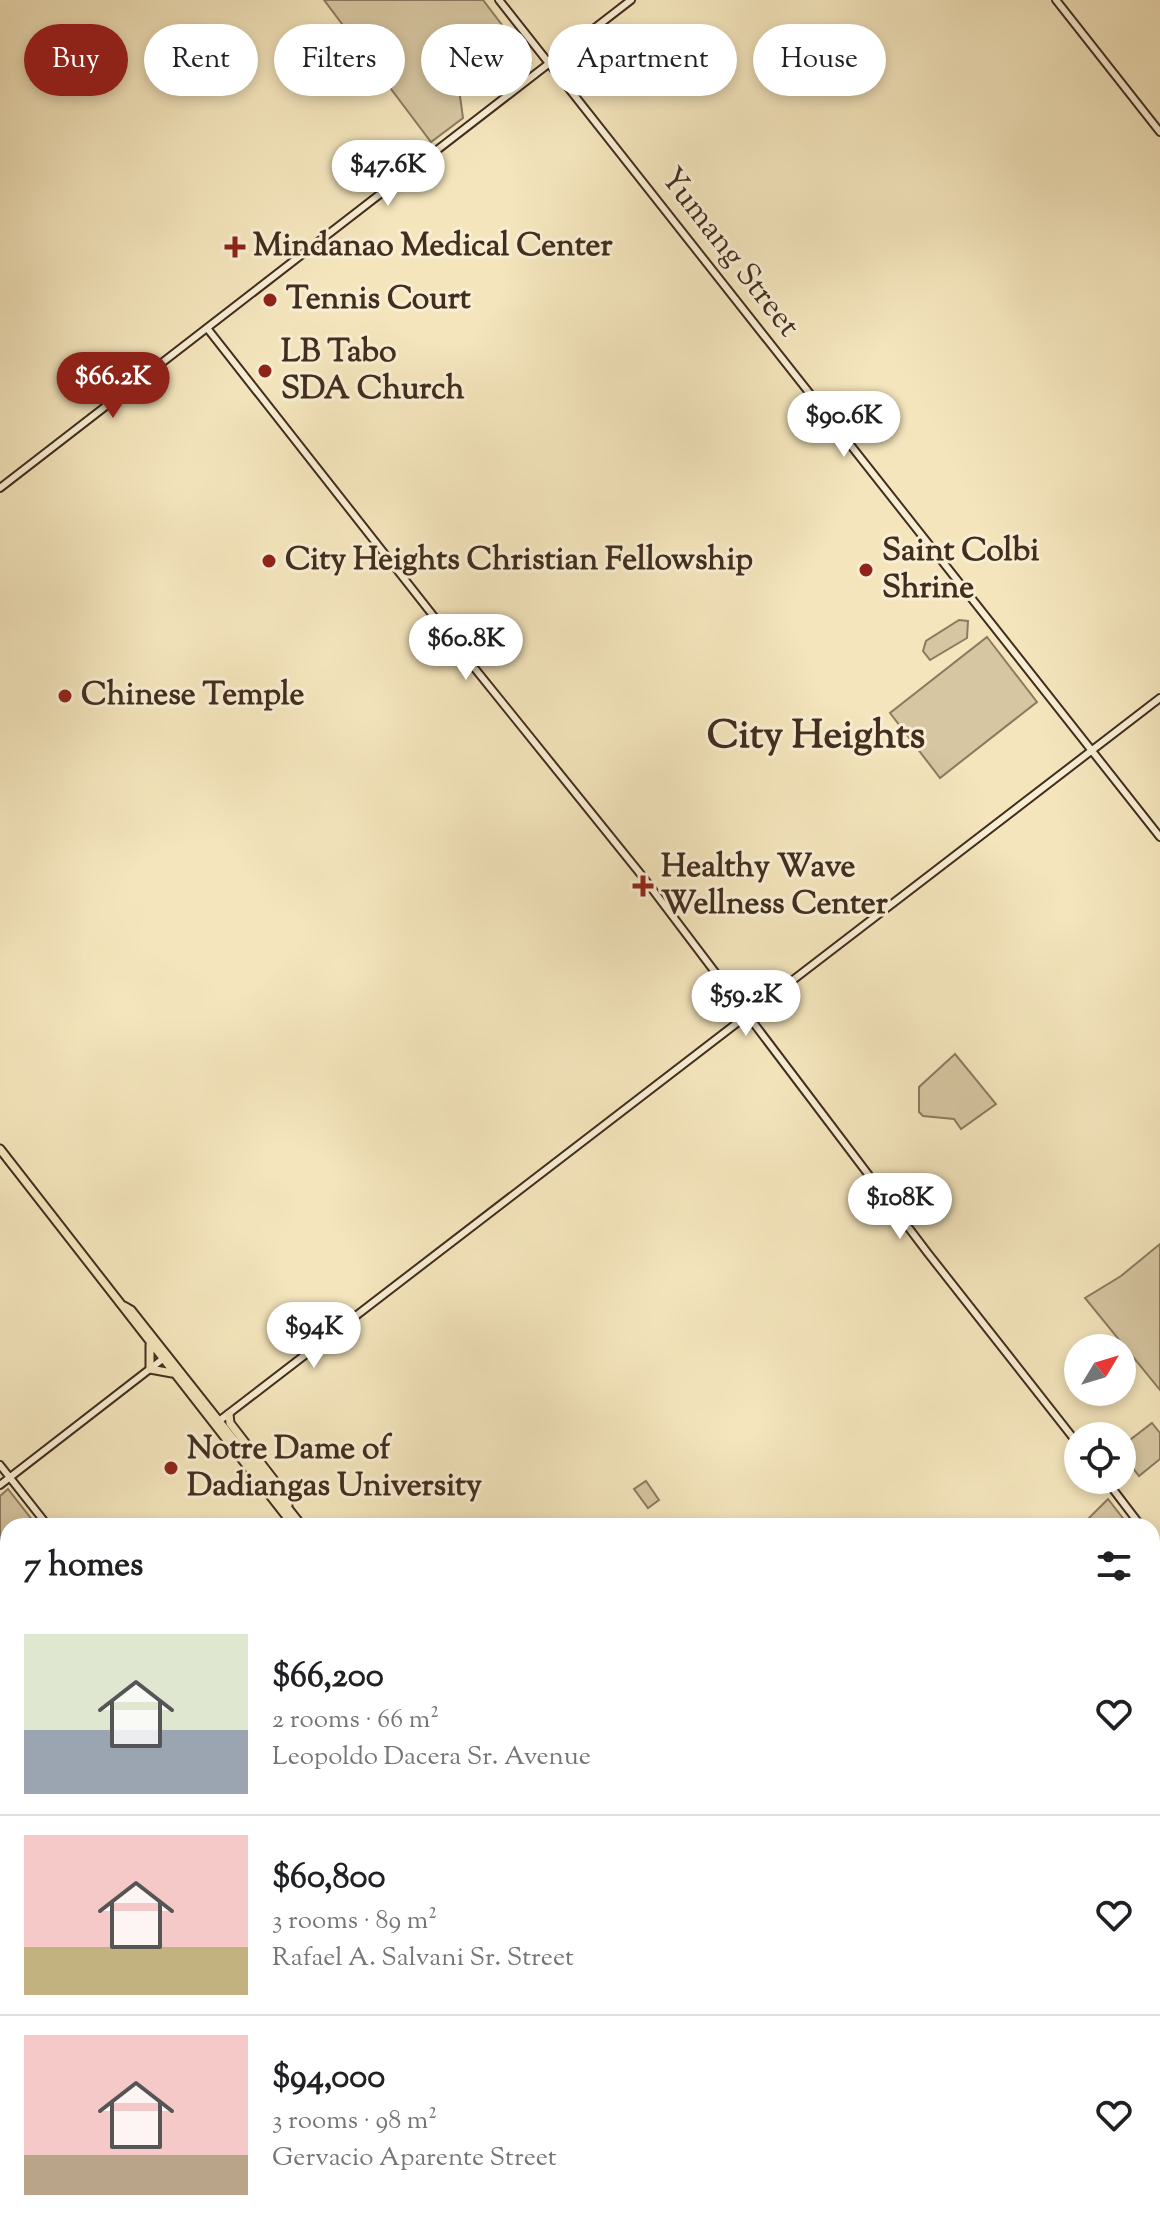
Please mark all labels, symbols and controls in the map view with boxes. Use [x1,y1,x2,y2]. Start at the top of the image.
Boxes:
chip: Buy [24,24,128,96]
chip: Rent [144,24,258,96]
chip: Filters [274,24,405,96]
chip: New [421,24,532,96]
chip: Apartment [548,24,737,96]
chip: House [753,24,886,96]
pin: $47.6K [323,140,453,208]
text: $47.6K [350,147,426,184]
street label: Yumang Street [648,158,810,348]
place label: Mindanao Medical Center [253,224,614,270]
marker: Mindanao Medical Center [224,236,246,258]
place label: Tennis Court [286,277,471,323]
marker: Tennis Court [261,291,279,309]
place label: LB Tabo SDA Church [281,330,465,413]
pin: $66.2K [48,352,178,420]
text: $66.2K [75,359,151,396]
marker: LB Tabo SDA Church [256,362,274,380]
pin: $90.6K [779,391,909,459]
text: $90.6K [805,398,883,435]
place label: Saint Colbi Shrine [882,529,1039,612]
place label: City Heights Christian Fellowship [285,538,753,584]
marker: City Heights Christian Fellowship [260,552,278,570]
marker: Saint Colbi Shrine [857,561,875,579]
pin: $60.8K [401,614,531,682]
text: $60.8K [427,621,505,658]
place label: Chinese Temple [81,673,304,719]
marker: Chinese Temple [56,687,74,705]
district label: City Heights [707,709,925,766]
place label: Healthy Wave Wellness Center [661,845,889,928]
marker: Healthy Wave Wellness Center [632,875,654,897]
pin: $59.2K [681,970,811,1038]
text: $59.2K [710,977,782,1014]
pin: $108K [844,1173,956,1241]
text: $108K [866,1180,934,1217]
pin: $94K [267,1302,361,1370]
text: $94K [285,1309,343,1346]
north arrow [1064,1334,1136,1406]
map controls [1064,1334,1136,1494]
button: locate [1064,1422,1136,1494]
place label: Notre Dame of Dadiangas University [187,1427,482,1510]
marker: Notre Dame of Dadiangas University [162,1459,180,1477]
text: 7 homes [24,1542,143,1591]
icon: filters [1092,1544,1136,1588]
text: $66,200 [272,1653,384,1702]
icon: home [88,1666,184,1762]
icon: heart [1092,1692,1136,1736]
text: 2 rooms · 66 m² [272,1702,439,1739]
text: Leopoldo Dacera Sr. Avenue [272,1739,591,1776]
text: $60,800 [272,1854,386,1903]
icon: home [88,1867,184,1963]
icon: heart [1092,1893,1136,1937]
text: 3 rooms · 89 m² [272,1903,437,1940]
text: Rafael A. Salvani Sr. Street [272,1940,574,1977]
text: $94,000 [272,2054,385,2103]
icon: home [88,2067,184,2163]
icon: heart [1092,2093,1136,2137]
text: 3 rooms · 98 m² [272,2103,437,2140]
text: Gervacio Aparente Street [272,2140,557,2177]

